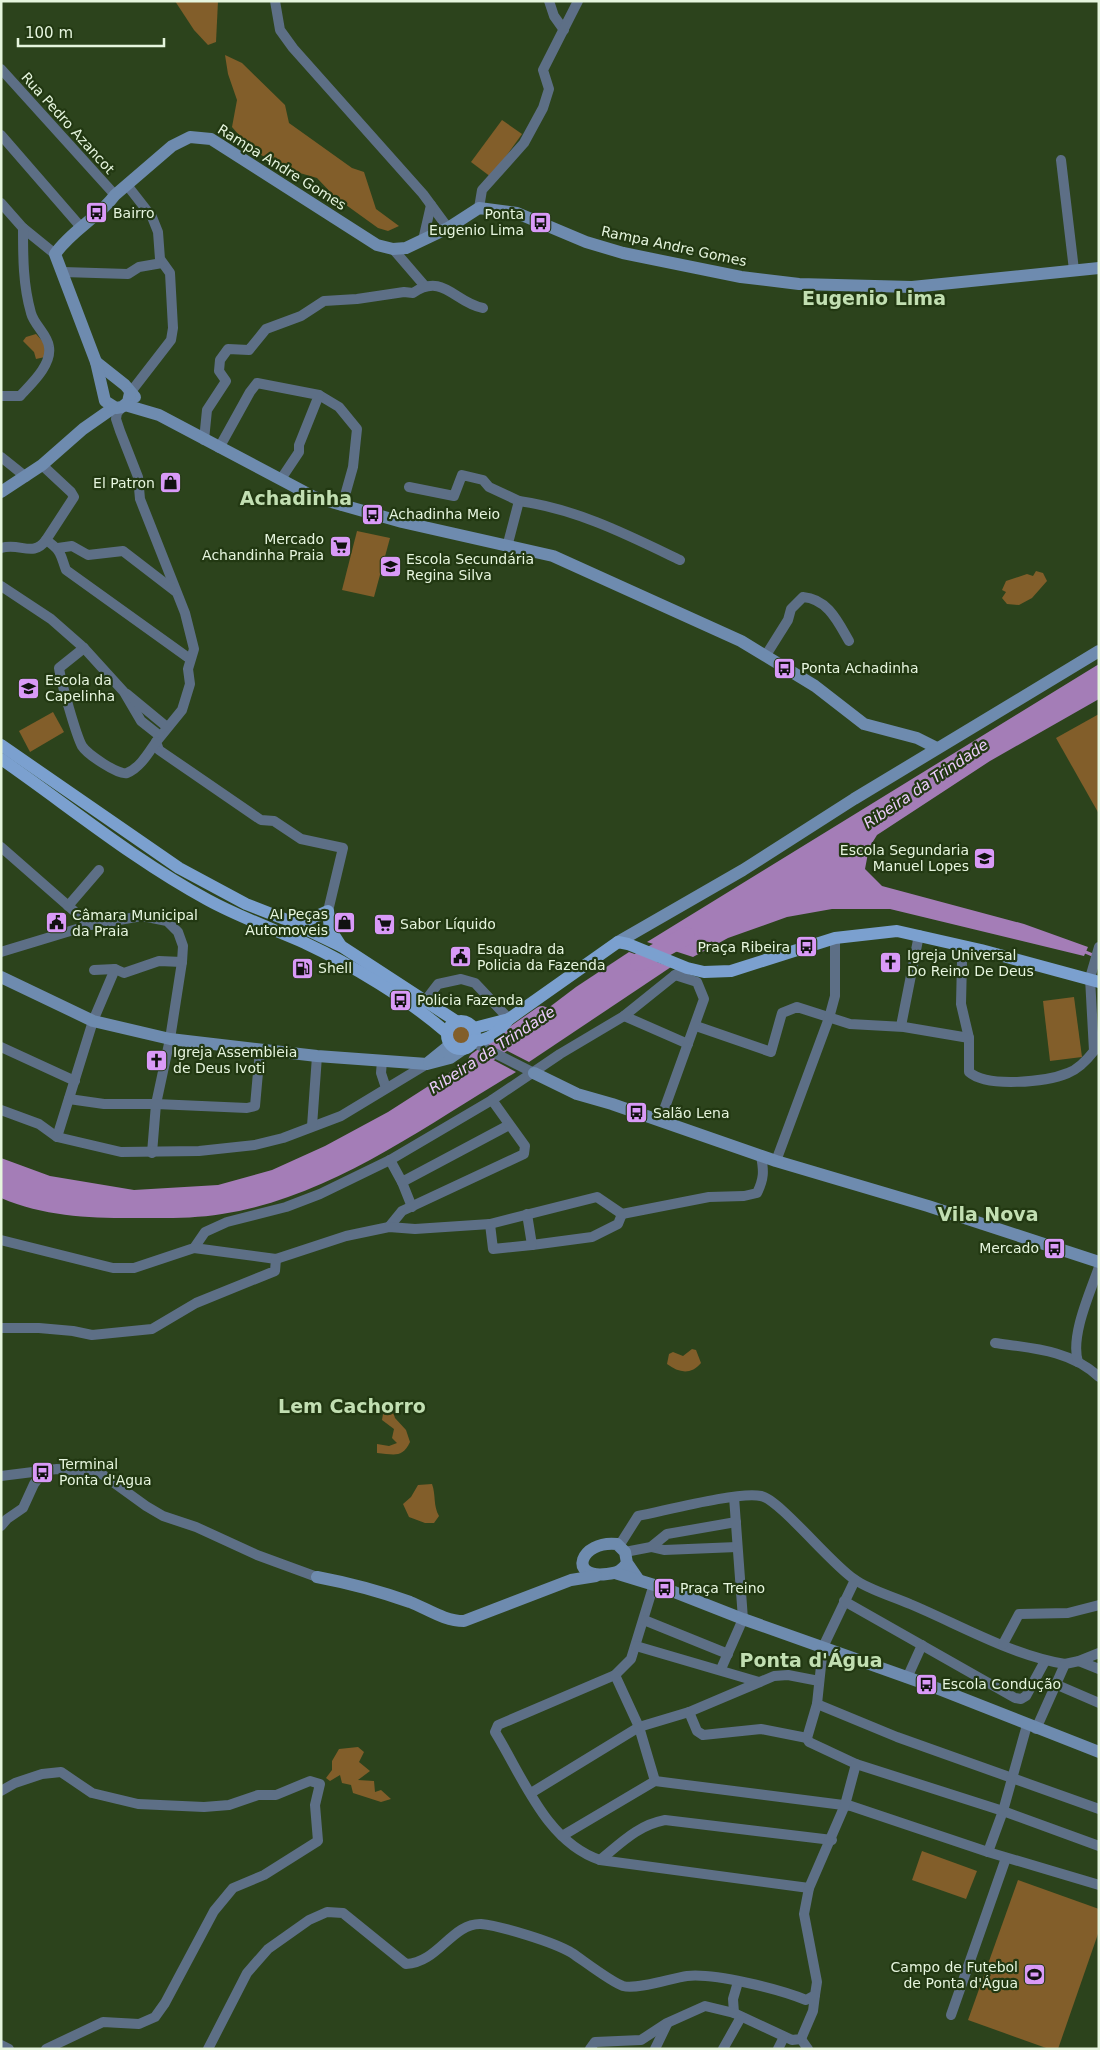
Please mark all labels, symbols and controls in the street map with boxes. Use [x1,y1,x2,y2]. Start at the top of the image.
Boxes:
scale bar [18,15,164,47]
text: 100 m [25,24,73,42]
street label: Rua Pedro Azancot [18,69,118,177]
street label: Rampa Andre Gomes [215,121,349,213]
bus stop icon: Bairro [85,201,109,225]
place label: Bairro [113,205,155,221]
place label: Ponta Eugenio Lima [429,206,524,238]
bus stop icon: Ponta Eugenio Lima [528,210,552,234]
street label: Rampa Andre Gomes [600,223,748,269]
district label: Eugenio Lima [802,287,946,309]
shop icon: El Patron [159,471,183,495]
place label: El Patron [93,475,155,491]
district label: Achadinha [240,487,352,509]
bus stop icon: Achadinha Meio [361,502,385,526]
place label: Achadinha Meio [389,506,500,522]
place label: Mercado Achandinha Praia [202,531,324,563]
supermarket icon: Mercado Achandinha Praia [328,535,352,559]
place label: Escola Secundária Regina Silva [406,551,534,583]
school or university icon: Escola Secundária Regina Silva [378,555,402,579]
bus stop icon: Ponta Achadinha [773,656,797,680]
place label: Ponta Achadinha [801,660,918,676]
place label: Escola da Capelinha [45,672,115,704]
school or university icon: Escola da Capelinha [17,676,41,700]
water label: Ribeira da Trindade [860,736,992,832]
place label: Escola Segundaria Manuel Lopes [840,842,969,874]
school or university icon: Escola Segundaria Manuel Lopes [973,846,997,870]
place label: AI Peças Automoveis [245,906,328,938]
place label: Câmara Municipal da Praia [72,907,198,939]
shop icon: AI Peças Automoveis [332,910,356,934]
public building icon: Câmara Municipal da Praia [44,911,68,935]
supermarket icon: Sabor Líquido [372,912,396,936]
place label: Sabor Líquido [400,916,496,932]
bus stop icon: Praça Ribeira [794,935,818,959]
place label: Praça Ribeira [697,939,790,955]
place label: Esquadra da Policia da Fazenda [477,941,605,973]
public building icon: Esquadra da Policia da Fazenda [449,945,473,969]
place label: Igreja Universal Do Reino De Deus [907,947,1034,979]
church icon: Igreja Universal Do Reino De Deus [879,951,903,975]
fuel station icon: Shell [290,956,314,980]
place label: Shell [318,960,352,976]
bus stop icon: Policia Fazenda [389,988,413,1012]
place label: Policia Fazenda [417,992,524,1008]
water label: Ribeira da Trindade [426,1003,558,1097]
place label: Igreja Assembleia de Deus Ivoti [173,1044,297,1076]
church icon: Igreja Assembleia de Deus Ivoti [145,1048,169,1072]
bus stop icon: Salão Lena [625,1101,649,1125]
place label: Salão Lena [653,1105,730,1121]
district label: Vila Nova [938,1203,1039,1225]
bus stop icon: Mercado [1043,1236,1067,1260]
place label: Mercado [979,1240,1039,1256]
district label: Lem Cachorro [278,1395,426,1417]
place label: Terminal Ponta d'Agua [58,1456,152,1488]
bus stop icon: Terminal Ponta d'Agua [31,1460,55,1484]
bus stop icon: Praça Treino [652,1576,676,1600]
place label: Praça Treino [680,1580,765,1596]
district label: Ponta d'Água [739,1649,883,1671]
bus stop icon: Escola Condução [914,1672,938,1696]
place label: Escola Condução [942,1676,1061,1692]
place label: Campo de Futebol de Ponta d'Água [891,1959,1018,1991]
sports icon: Campo de Futebol de Ponta d'Água [1022,1963,1046,1987]

